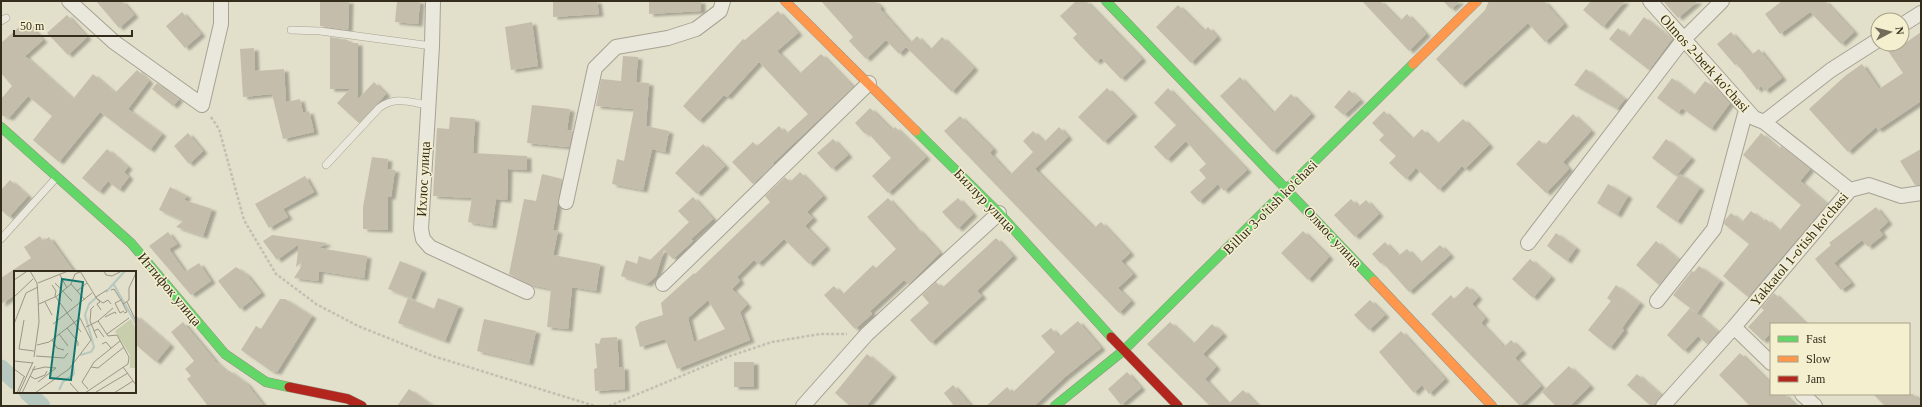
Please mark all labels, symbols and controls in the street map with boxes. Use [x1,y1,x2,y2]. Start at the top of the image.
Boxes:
street label: Olmos 2-berk ko'chasi [1657,11,1752,115]
scale bar [14,12,132,38]
north arrow [1870,12,1910,52]
text: 50 m [20,19,45,33]
text: N [1893,26,1906,36]
street label: Ихлос улица [414,140,433,217]
street label: Billur 3-o'tish ko'chasi [1220,157,1320,257]
street label: Биллур улица [951,166,1019,235]
street label: Yakkatol 1-o'tish ko'chasi [1747,189,1851,309]
street label: Олмос улица [1301,204,1365,271]
street label: Иттифок улица [135,250,205,330]
inset map [14,271,136,393]
legend [1770,323,1910,395]
text: Fast [1806,332,1827,346]
text: Slow [1806,352,1831,366]
text: Jam [1806,372,1826,386]

